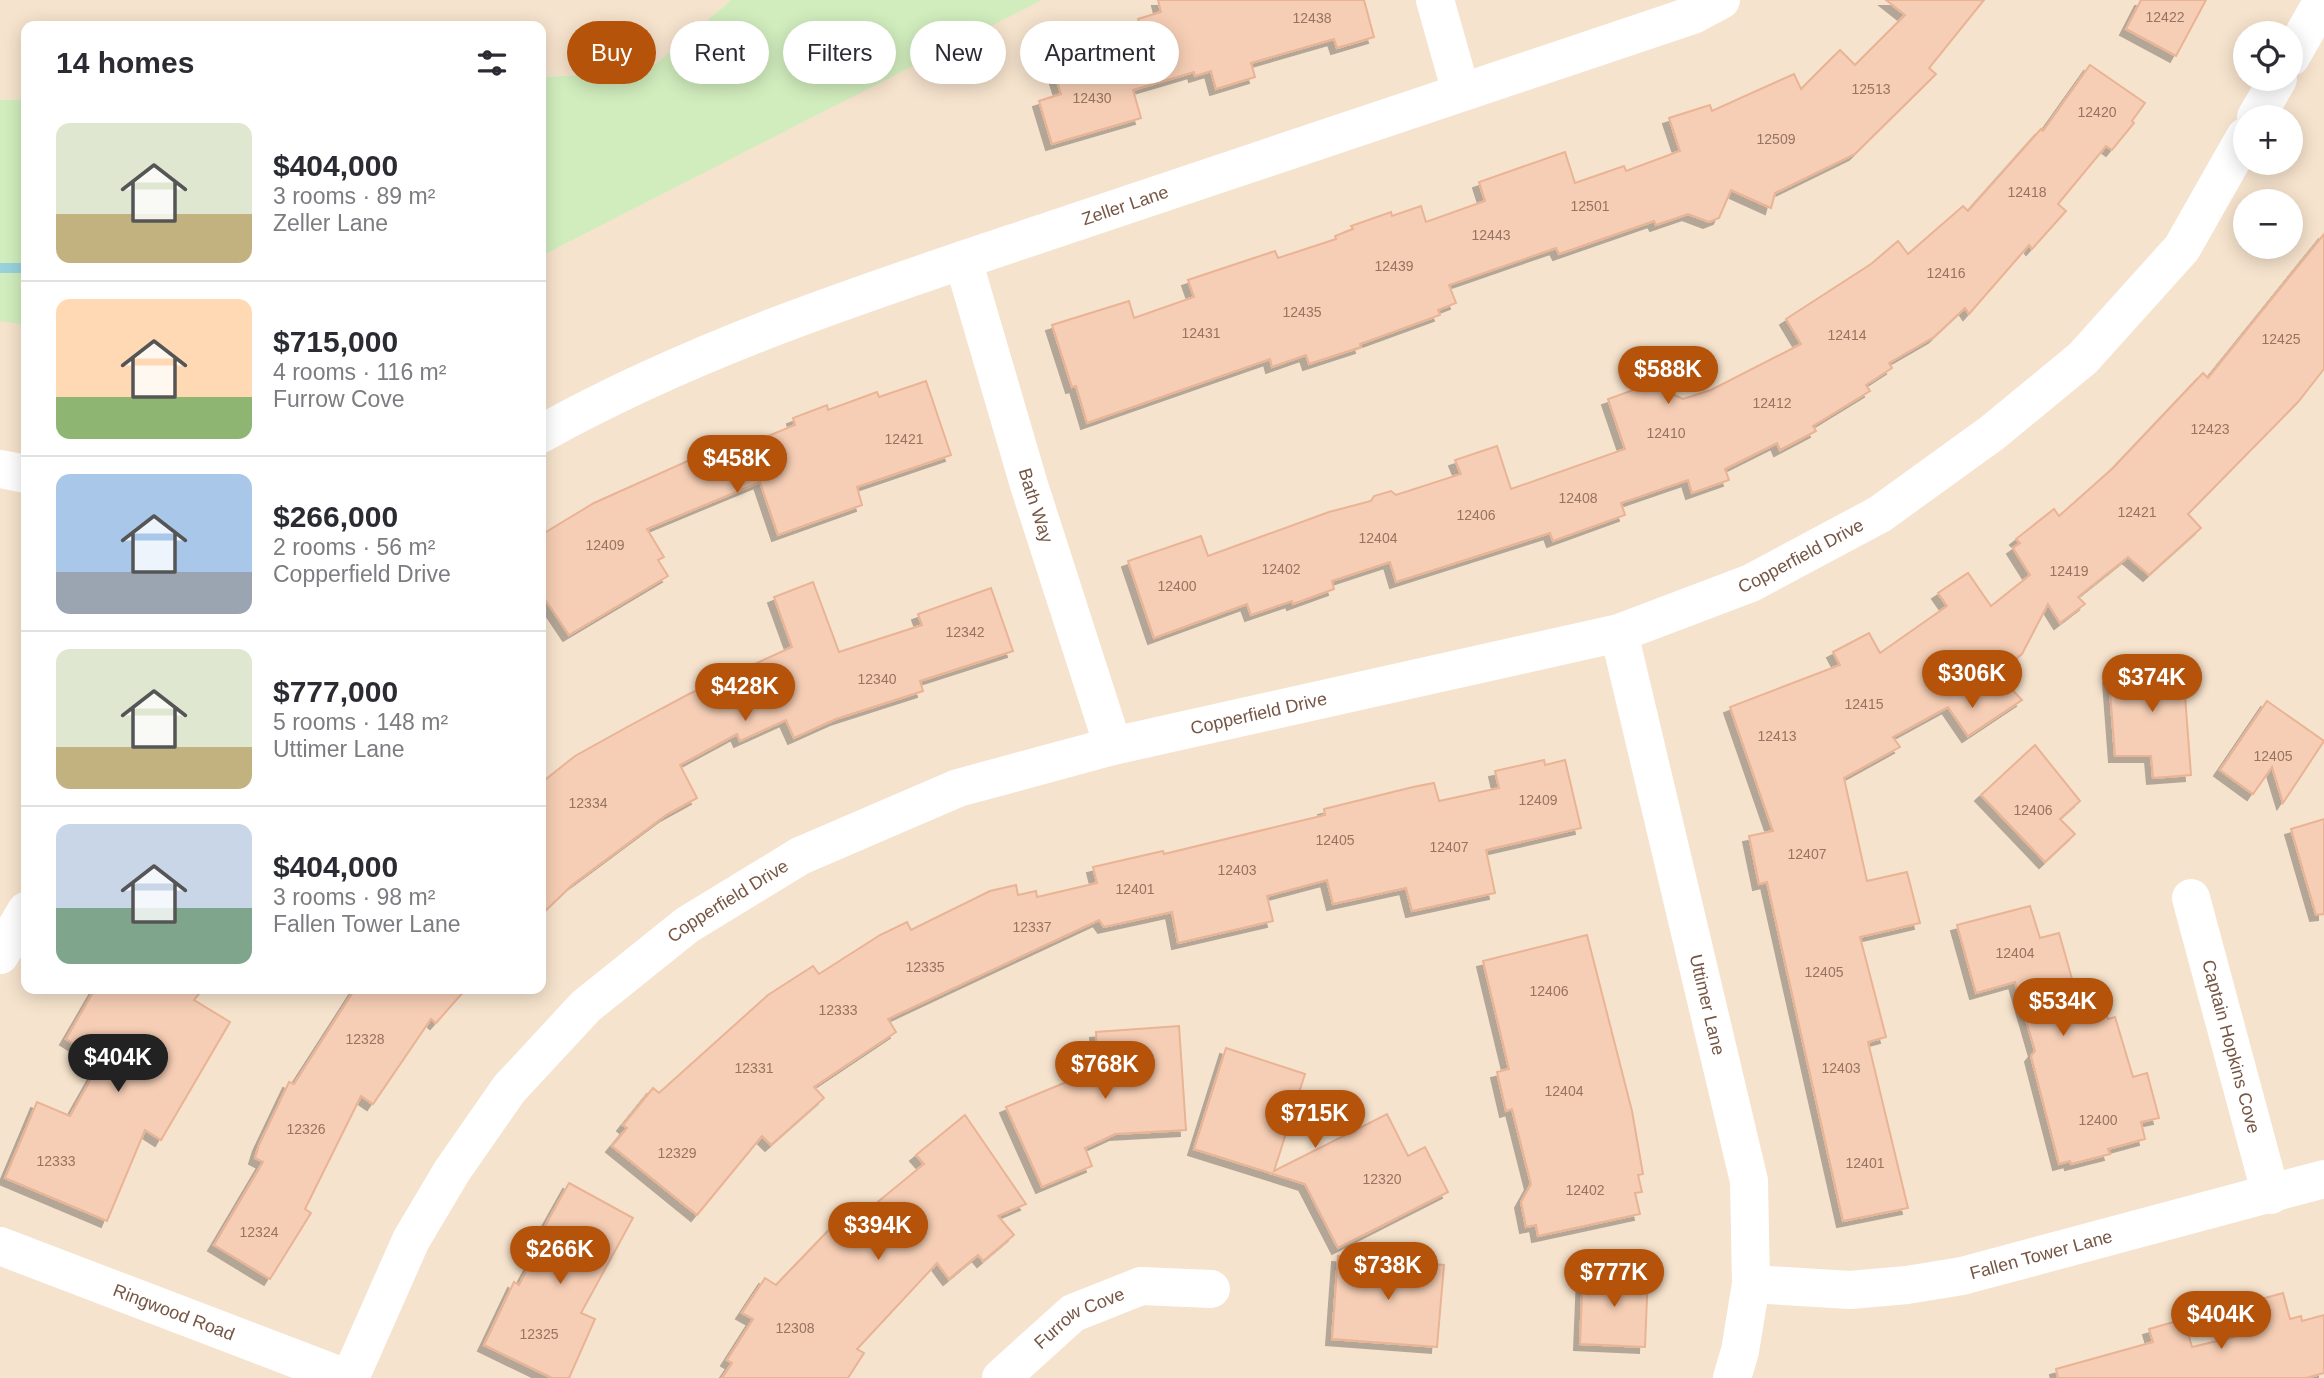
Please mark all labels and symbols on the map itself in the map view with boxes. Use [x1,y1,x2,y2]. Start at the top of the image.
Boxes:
house number: 12422 [2146,9,2185,25]
house number: 12438 [1293,10,1332,26]
house number: 12513 [1852,81,1891,97]
house number: 12430 [1073,90,1112,106]
house number: 12420 [2078,104,2117,120]
house number: 12509 [1757,131,1796,147]
street label: Zeller Lane [1079,182,1171,229]
house number: 12418 [2008,184,2047,200]
house number: 12501 [1571,198,1610,214]
house number: 12443 [1472,227,1511,243]
house number: 12439 [1375,258,1414,274]
house number: 12416 [1927,265,1966,281]
house number: 12435 [1283,304,1322,320]
house number: 12431 [1182,325,1221,341]
house number: 12414 [1828,327,1867,343]
house number: 12425 [2262,331,2301,347]
pin: $588K [1619,346,1717,406]
house number: 12412 [1753,395,1792,411]
house number: 12423 [2191,421,2230,437]
house number: 12410 [1647,425,1686,441]
house number: 12421 [885,431,924,447]
pin: $458K [688,435,786,495]
street label: Bath Way [1015,466,1057,545]
house number: 12408 [1559,490,1598,506]
house number: 12421 [2118,504,2157,520]
house number: 12406 [1457,507,1496,523]
street label: Copperfield Drive [1735,515,1867,597]
house number: 12404 [1359,530,1398,546]
house number: 12409 [586,537,625,553]
house number: 12402 [1262,561,1301,577]
house number: 12419 [2050,563,2089,579]
house number: 12400 [1158,578,1197,594]
house number: 12342 [946,624,985,640]
pin: $306K [1923,650,2021,710]
pin: $374K [2103,654,2201,714]
pin: $428K [696,664,794,723]
house number: 12340 [858,671,897,687]
street label: Copperfield Drive [1189,689,1329,738]
house number: 12415 [1845,696,1884,712]
house number: 12413 [1758,728,1797,744]
house number: 12405 [2254,748,2293,764]
house number: 12409 [1519,792,1558,808]
house number: 12334 [569,795,608,811]
house number: 12406 [2014,802,2053,818]
house number: 12405 [1316,832,1355,848]
house number: 12407 [1430,839,1469,855]
house number: 12407 [1788,846,1827,862]
street label: Copperfield Drive [663,856,792,947]
house number: 12403 [1218,862,1257,878]
house number: 12401 [1116,881,1155,897]
house number: 12337 [1013,919,1052,935]
house number: 12404 [1996,945,2035,961]
street label: Uttimer Lane [1686,952,1729,1057]
street label: Captain Hopkins Cove [2198,958,2264,1136]
house number: 12335 [906,959,945,975]
house number: 12405 [1805,964,1844,980]
pin: $534K [2014,978,2112,1038]
house number: 12406 [1530,983,1569,999]
house number: 12333 [819,1002,858,1018]
house number: 12328 [346,1031,385,1047]
pin: $404K [69,1034,167,1094]
pin: $768K [1056,1042,1154,1101]
house number: 12331 [735,1060,774,1076]
house number: 12403 [1822,1060,1861,1076]
house number: 12404 [1545,1083,1584,1099]
pin: $715K [1266,1090,1364,1150]
house number: 12400 [2079,1112,2118,1128]
house number: 12326 [287,1121,326,1137]
house number: 12329 [658,1145,697,1161]
house number: 12333 [37,1153,76,1169]
house number: 12401 [1846,1155,1885,1171]
house number: 12320 [1363,1171,1402,1187]
house number: 12402 [1566,1182,1605,1198]
pin: $394K [829,1202,927,1262]
house number: 12324 [240,1224,279,1240]
pin: $266K [511,1226,609,1286]
street label: Fallen Tower Lane [1968,1226,2115,1283]
pin: $738K [1339,1242,1437,1302]
pin: $777K [1565,1250,1663,1309]
street label: Ringwood Road [110,1280,237,1344]
street label: Furrow Cove [1030,1284,1127,1353]
pin: $404K [2172,1292,2270,1351]
house number: 12308 [776,1320,815,1336]
house number: 12325 [520,1326,559,1342]

